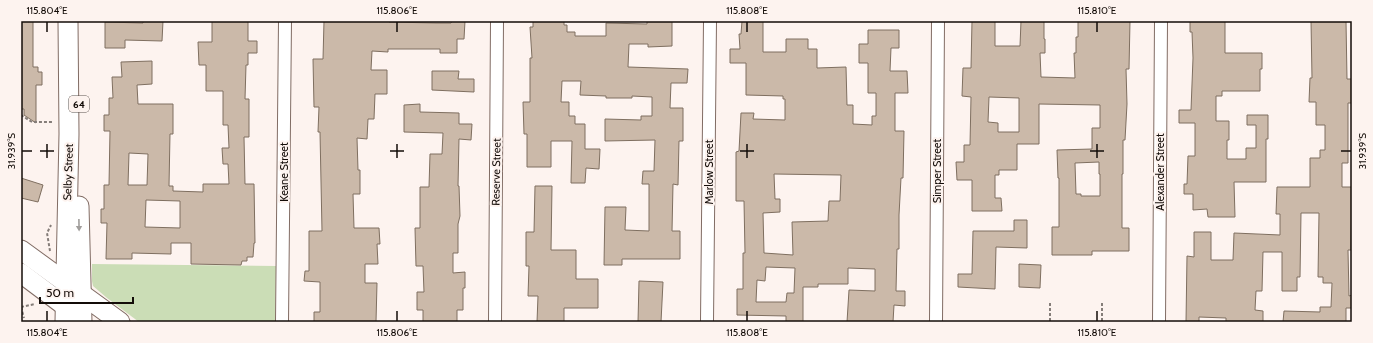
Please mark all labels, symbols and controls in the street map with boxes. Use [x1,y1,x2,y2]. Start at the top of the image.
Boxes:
text: 115.804°E [26,4,68,17]
text: 115.806°E [376,4,418,17]
text: 115.808°E [726,4,768,17]
text: 115.810°E [1078,4,1117,17]
road number: 64 [69,96,89,112]
text: 31.939°S [5,133,18,169]
street label: Alexander Street [1153,133,1167,211]
text: 31.939°S [1356,133,1369,169]
street label: Reserve Street [488,138,504,206]
street label: Marlow Street [702,139,716,204]
street label: Simper Street [930,139,944,203]
street label: Keane Street [277,142,291,202]
street label: Selby Street [60,143,76,201]
one-way arrow [76,219,82,232]
scale bar [40,279,133,305]
text: 50 m [46,285,74,300]
text: 115.804°E [26,326,68,339]
text: 115.806°E [376,326,418,339]
text: 115.808°E [726,326,768,339]
text: 115.810°E [1078,326,1117,339]

